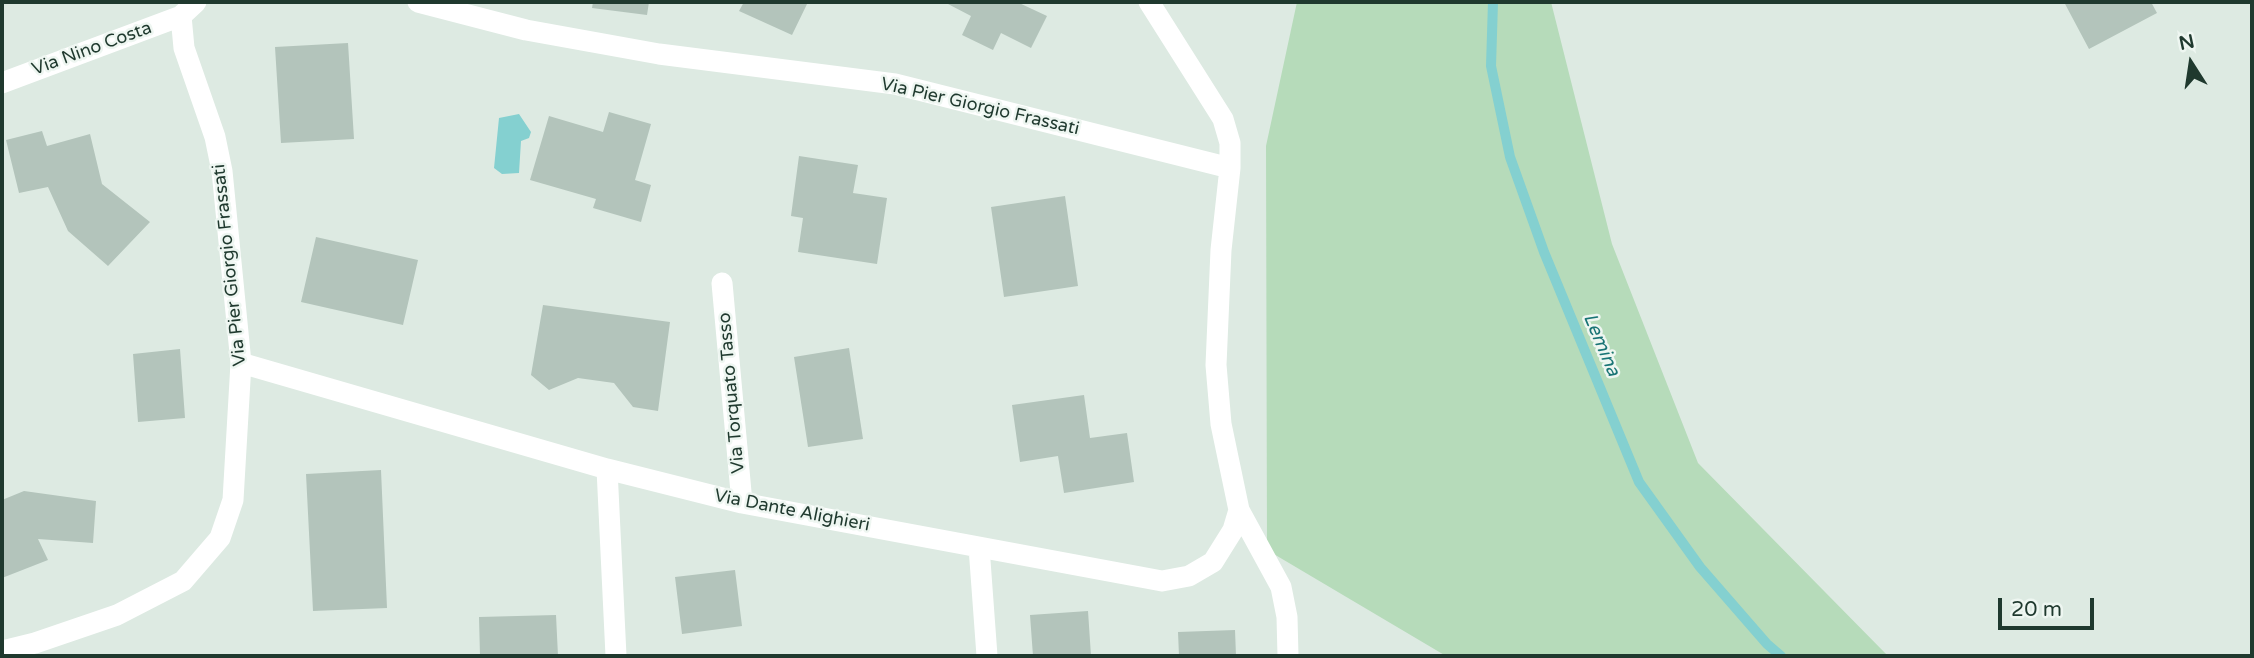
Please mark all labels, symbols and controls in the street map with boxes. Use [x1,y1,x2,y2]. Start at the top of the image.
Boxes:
street label: Via Nino Costa [29,17,155,81]
north arrow [2156,28,2226,98]
text: N [2177,30,2196,55]
street label: Via Pier Giorgio Frassati [879,74,1081,140]
street label: Via Pier Giorgio Frassati [209,163,251,367]
water label: Lemina [1578,310,1624,380]
street label: Via Torquato Tasso [714,312,750,474]
street label: Via Dante Alighieri [712,485,872,537]
scale bar [2002,584,2098,628]
text: 20 m [2011,597,2062,622]

